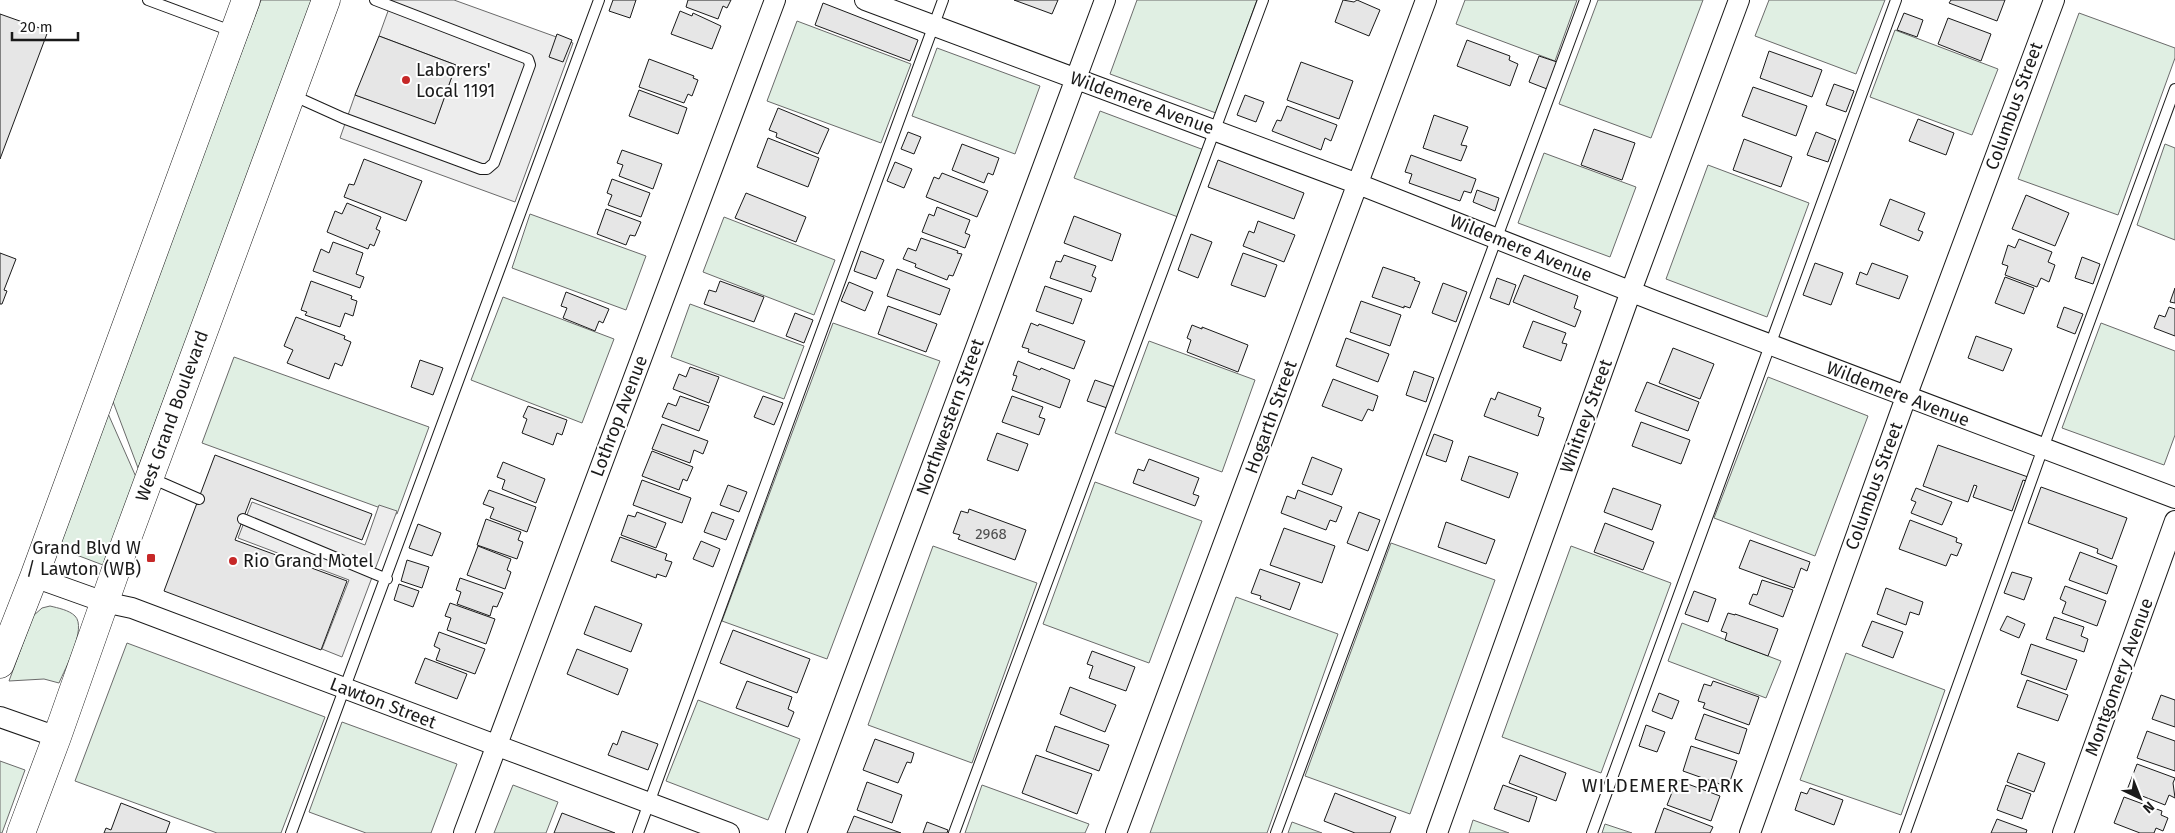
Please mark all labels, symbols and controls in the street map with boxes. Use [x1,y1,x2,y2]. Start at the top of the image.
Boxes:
scale bar [12,10,79,42]
text: 20 m [20,18,53,36]
street label: Columbus Street [1981,39,2048,173]
place label: Laborers' Local 1191 [416,59,495,102]
street label: Wildemere Avenue [1067,67,1217,139]
marker: Laborers' Local 1191 [400,74,412,86]
street label: Wildemere Avenue [1447,209,1595,287]
street label: West Grand Boulevard [131,328,213,504]
street label: Northwestern Street [911,335,989,498]
street label: Lothrop Avenue [586,352,652,480]
street label: Whitney Street [1555,356,1617,476]
street label: Hogarth Street [1240,357,1302,477]
street label: Wildemere Avenue [1823,357,1973,431]
street label: Columbus Street [1841,419,1908,553]
house number: 2968 [975,525,1007,543]
place label: Grand Blvd W / Lawton (WB) [26,537,141,580]
place label: Rio Grand Motel [243,550,374,572]
marker: Grand Blvd W / Lawton (WB) [145,552,157,564]
marker: Rio Grand Motel [227,555,239,567]
street label: Montgomery Avenue [2080,595,2158,759]
street label: Lawton Street [327,673,440,734]
north arrow [2115,773,2165,823]
district label: WILDEMERE PARK [1582,774,1744,797]
text: N [2139,798,2158,817]

